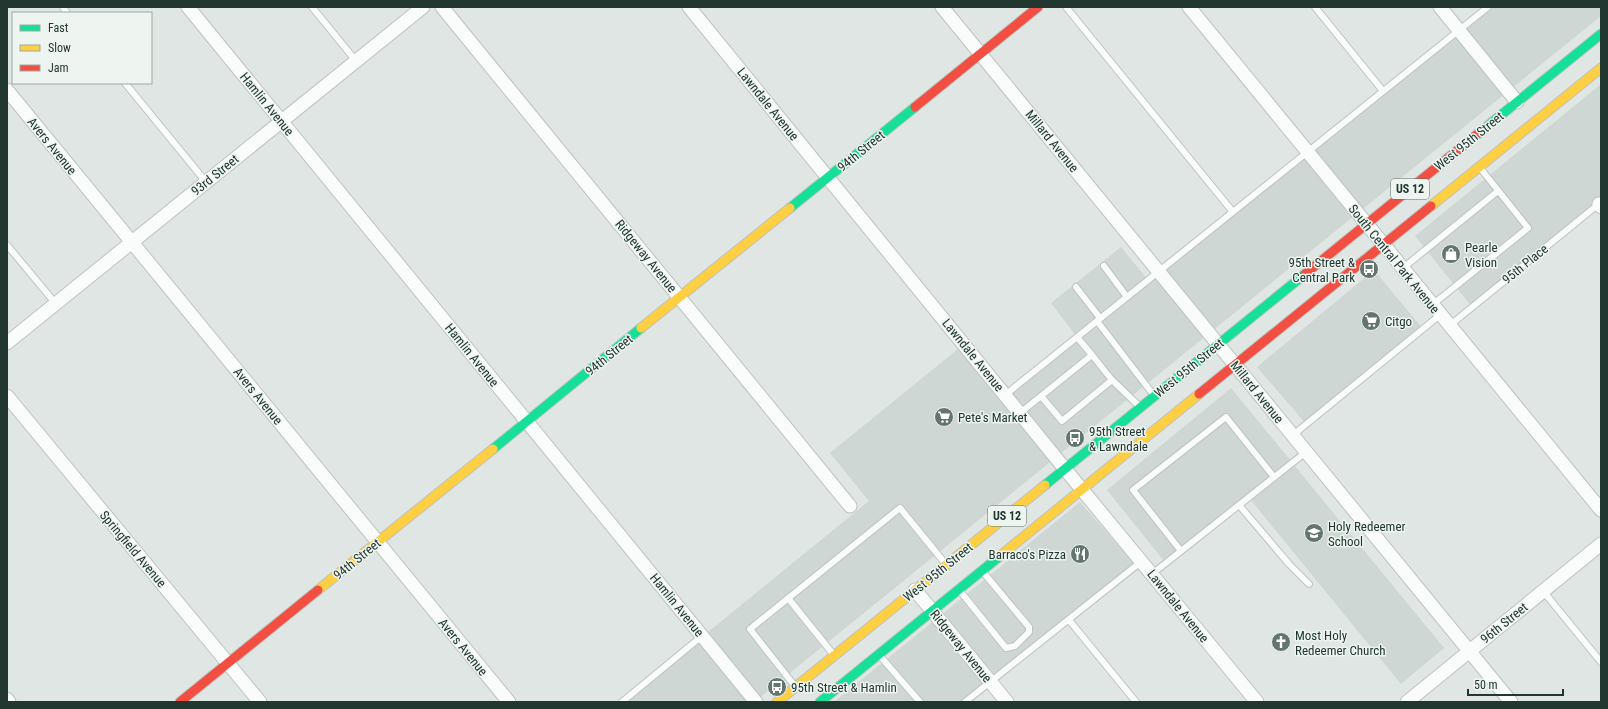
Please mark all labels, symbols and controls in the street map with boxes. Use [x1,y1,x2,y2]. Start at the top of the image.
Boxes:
legend [12,12,152,84]
text: Fast [48,21,69,35]
text: Slow [48,41,71,55]
text: Jam [48,61,69,75]
street label: Lawndale Avenue [734,65,802,143]
street label: Hamlin Avenue [237,69,297,139]
street label: Millard Avenue [1022,107,1082,175]
street label: West 95th Street [1431,108,1507,174]
street label: Avers Avenue [24,114,80,178]
street label: 94th Street [834,127,888,175]
street label: 93rd Street [188,151,242,199]
road number: US 12 [1391,179,1429,199]
street label: South Central Park Avenue [1345,202,1443,316]
street label: Ridgeway Avenue [612,217,680,295]
place label: Pearle Vision [1465,240,1497,270]
street label: 95th Place [1499,241,1551,287]
shop icon: Pearle Vision [1440,243,1462,265]
place label: 95th Street & Central Park [1289,255,1355,285]
bus stop icon: 95th Street & Central Park [1358,258,1380,280]
supermarket icon: Citgo [1360,310,1382,332]
place label: Citgo [1385,314,1412,329]
street label: Lawndale Avenue [939,316,1007,394]
street label: Hamlin Avenue [442,320,502,390]
street label: 94th Street [582,331,636,379]
street label: West 95th Street [1151,335,1227,401]
street label: Millard Avenue [1227,358,1287,426]
street label: Avers Avenue [230,364,286,428]
supermarket icon: Pete's Market [933,406,955,428]
place label: Pete's Market [958,410,1028,425]
place label: 95th Street & Lawndale [1089,424,1148,454]
bus stop icon: 95th Street & Lawndale [1064,427,1086,449]
road number: US 12 [988,506,1026,526]
street label: Springfield Avenue [97,508,169,590]
place label: Holy Redeemer School [1328,519,1405,549]
school or university icon: Holy Redeemer School [1303,522,1325,544]
street label: 94th Street [330,535,384,583]
street label: West 95th Street [900,539,976,605]
restaurant icon: Barraco's Pizza [1069,543,1091,565]
place label: Barraco's Pizza [989,547,1066,562]
street label: Lawndale Avenue [1144,567,1212,645]
street label: Hamlin Avenue [647,570,707,640]
street label: 96th Street [1477,599,1531,647]
street label: Ridgeway Avenue [927,607,995,685]
street label: Avers Avenue [435,615,491,679]
place label: Most Holy Redeemer Church [1295,628,1386,658]
church icon: Most Holy Redeemer Church [1270,631,1292,653]
scale bar [1468,671,1563,697]
bus stop icon: 95th Street & Hamlin [766,676,788,698]
text: 50 m [1474,678,1498,692]
place label: 95th Street & Hamlin [791,680,897,695]

